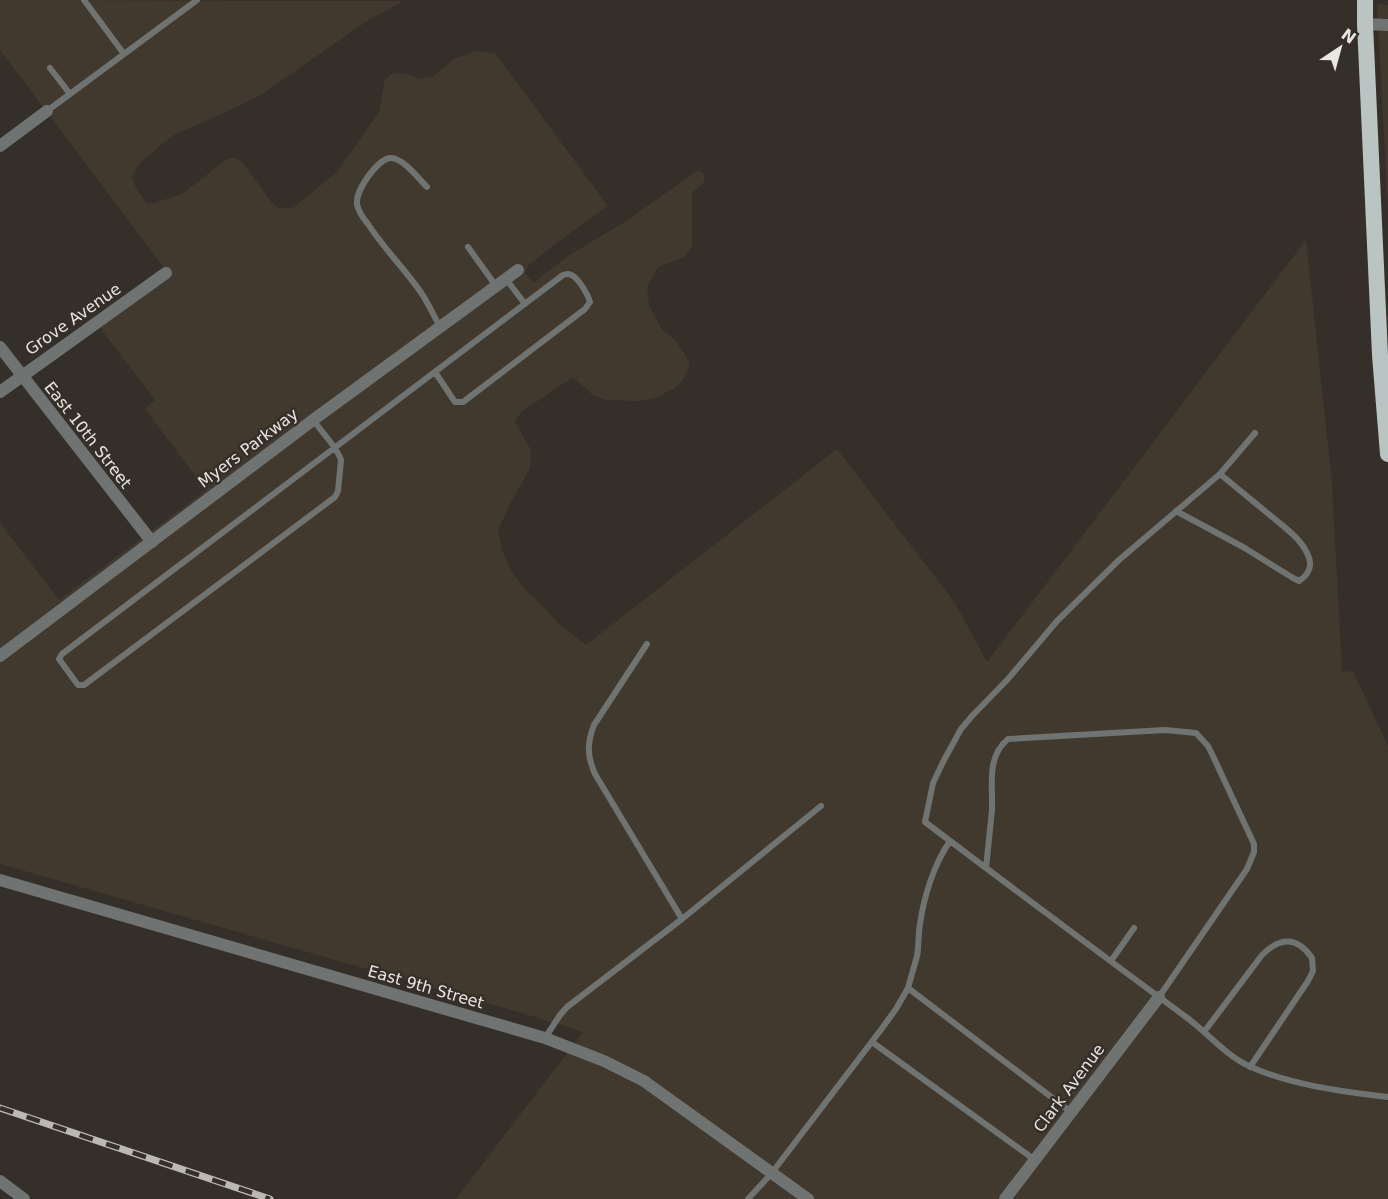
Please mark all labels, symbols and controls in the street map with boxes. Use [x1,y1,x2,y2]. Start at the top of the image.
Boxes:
north arrow [1310,18,1370,78]
text: N [1338,25,1360,48]
street label: Grove Avenue [22,279,124,359]
street label: East 10th Street [40,378,136,492]
street label: Myers Parkway [194,404,302,492]
street label: East 9th Street [366,961,486,1013]
street label: Clark Avenue [1030,1040,1108,1136]

